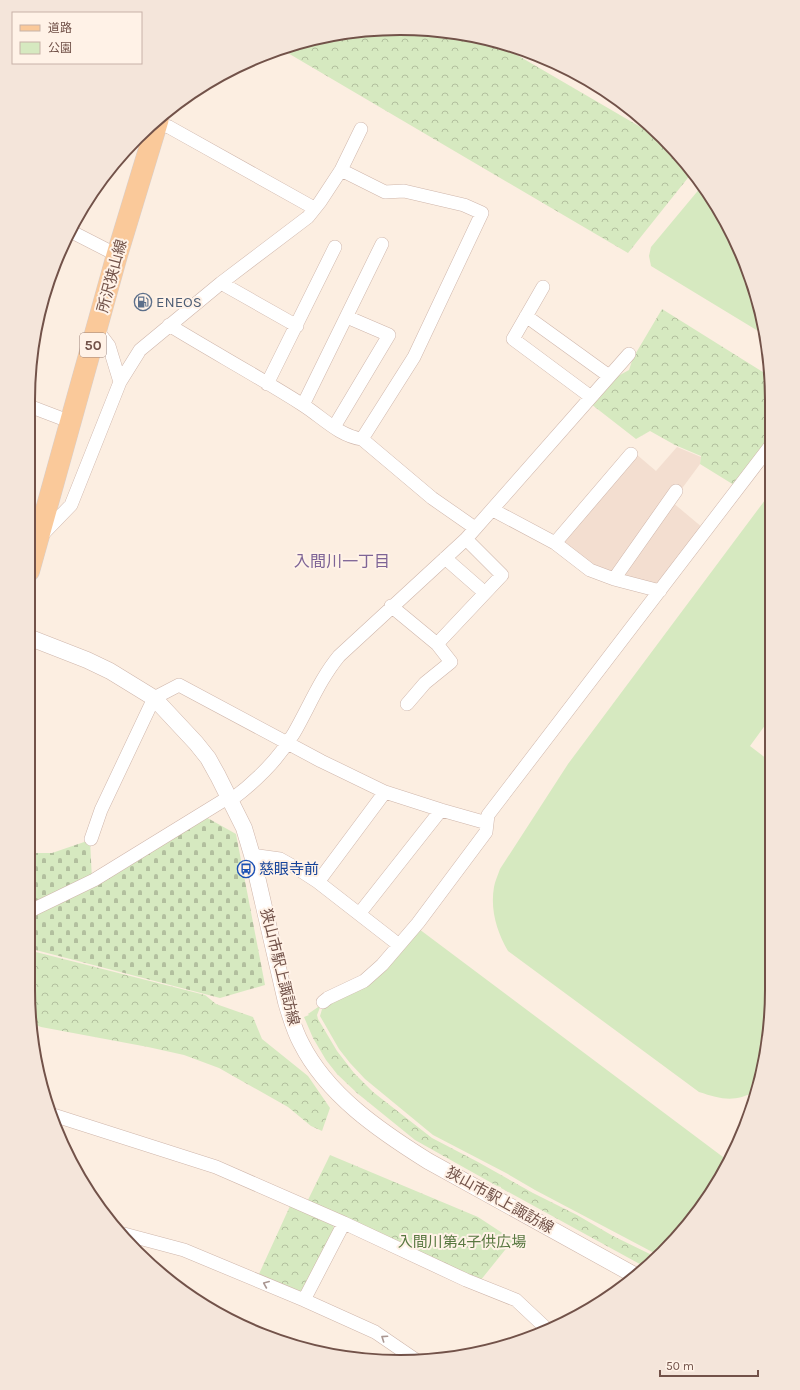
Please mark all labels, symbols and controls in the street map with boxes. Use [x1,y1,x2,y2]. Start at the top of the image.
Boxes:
legend [12,12,142,64]
text: 道路 [48,21,72,35]
text: 公園 [48,41,72,55]
street label: 所沢狭山線 [94,237,130,315]
fuel station icon: ENEOS [133,292,153,312]
place label: ENEOS [156,293,202,311]
road number: 50 [80,333,106,357]
district label: 入間川一丁目 [294,552,390,571]
bus stop icon: 慈眼寺前 [236,859,256,879]
place label: 慈眼寺前 [259,860,319,878]
street label: 狭山市駅上諏訪線 [257,907,303,1027]
street label: 狭山市駅上諏訪線 [443,1163,557,1237]
park label: 入間川第4子供広場 [398,1233,526,1251]
one-way arrow [262,1281,270,1289]
one-way arrow [381,1335,388,1343]
scale bar [660,1352,758,1378]
text: 50 m [666,1359,694,1373]

